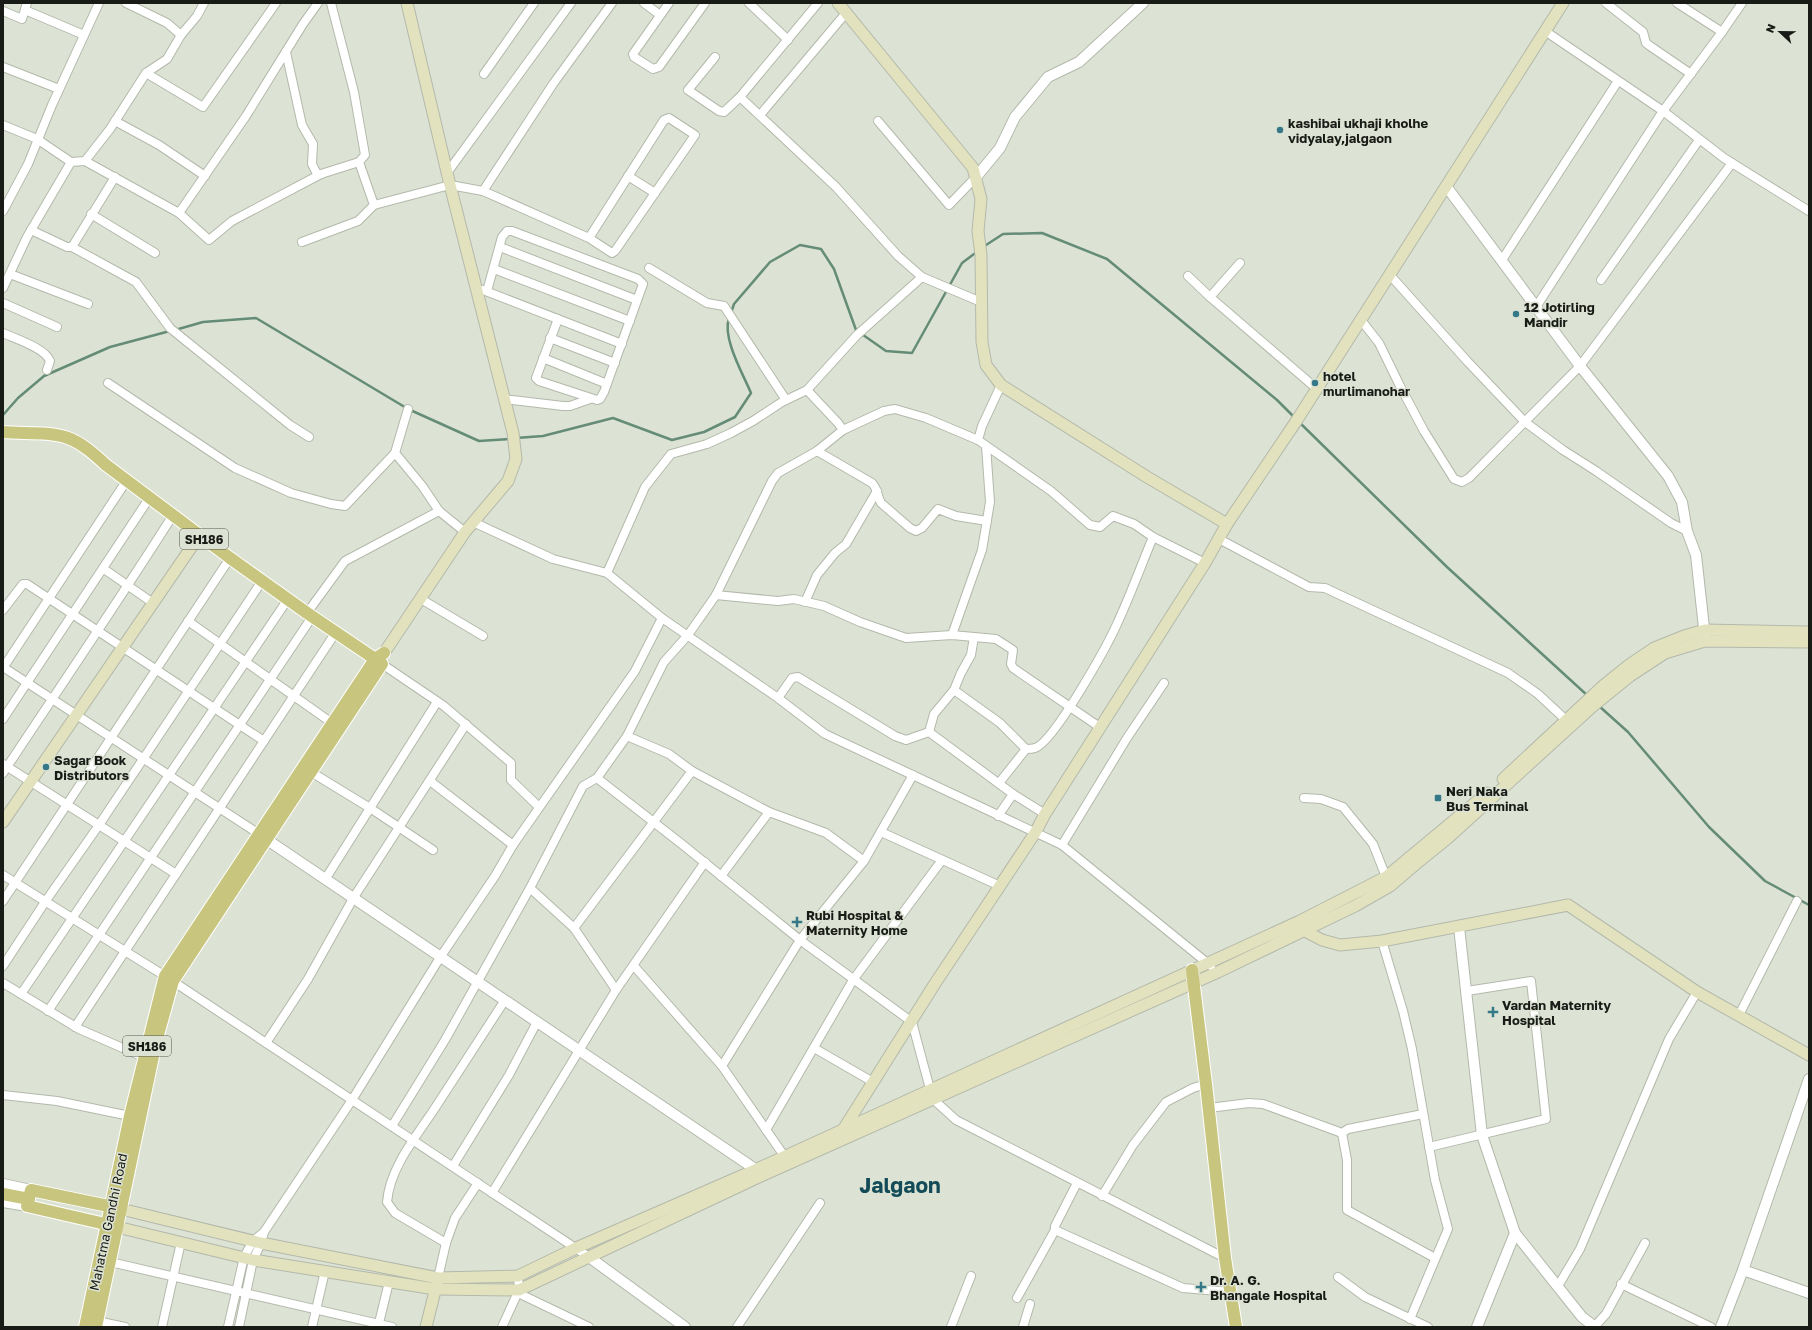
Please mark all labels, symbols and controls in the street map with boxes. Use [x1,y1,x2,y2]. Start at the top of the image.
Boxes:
north arrow [1760,12,1800,52]
text: N [1763,22,1778,34]
place label: kashibai ukhaji kholhe vidyalay,jalgaon [1288,115,1428,146]
marker: kashibai ukhaji kholhe vidyalay,jalgaon [1275,125,1285,135]
place label: 12 Jotirling Mandir [1524,299,1595,330]
marker: 12 Jotirling Mandir [1511,309,1521,319]
place label: hotel murlimanohar [1323,368,1410,399]
marker: hotel murlimanohar [1310,378,1320,388]
road number: SH186 [180,529,228,549]
place label: Sagar Book Distributors [54,752,129,783]
marker: Sagar Book Distributors [41,762,51,772]
place label: Neri Naka Bus Terminal [1446,783,1529,814]
marker: Neri Naka Bus Terminal [1433,793,1443,803]
place label: Rubi Hospital & Maternity Home [806,907,908,938]
marker: Rubi Hospital & Maternity Home [791,916,803,928]
place label: Vardan Maternity Hospital [1502,997,1611,1028]
marker: Vardan Maternity Hospital [1487,1006,1499,1018]
road number: SH186 [123,1036,171,1056]
street label: Mahatma Gandhi Road [86,1152,130,1292]
district label: Jalgaon [859,1172,941,1198]
place label: Dr. A. G. Bhangale Hospital [1210,1272,1327,1303]
marker: Dr. A. G. Bhangale Hospital [1195,1281,1207,1293]

